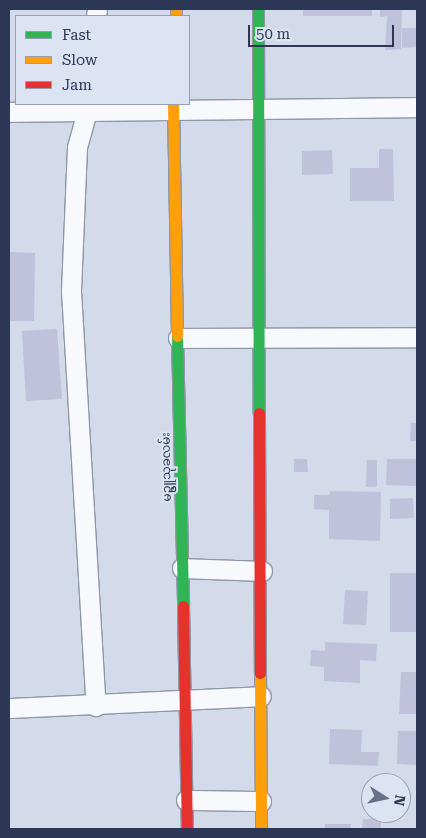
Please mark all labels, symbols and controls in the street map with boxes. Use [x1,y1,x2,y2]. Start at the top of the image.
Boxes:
legend [15,15,190,105]
scale bar [251,15,397,47]
text: 50 m [256,25,290,43]
text: Fast [62,26,91,44]
text: Slow [62,51,97,69]
text: Jam [62,76,92,94]
street label: မဥ္ဇူသုခလမ်း [159,432,175,502]
north arrow [361,773,411,823]
text: N [391,794,409,807]

